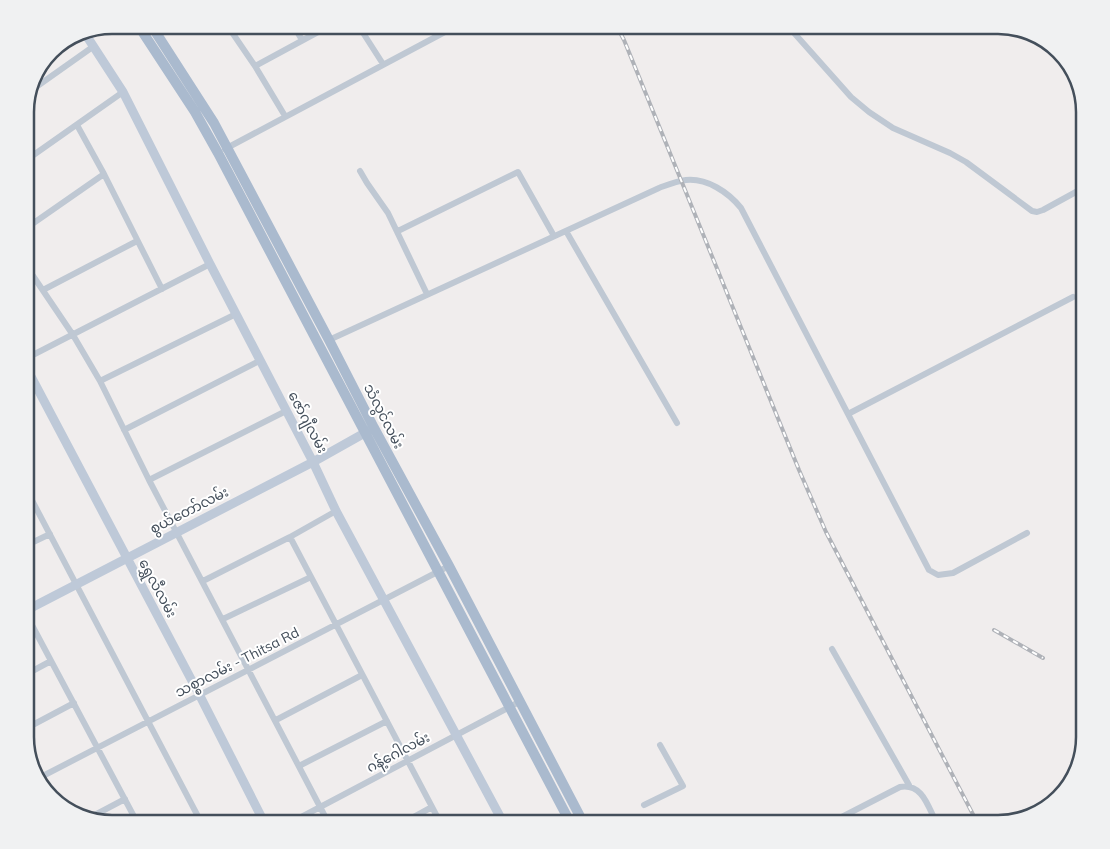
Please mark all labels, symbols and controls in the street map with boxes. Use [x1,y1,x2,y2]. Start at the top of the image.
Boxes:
street label: သံလွင်လမ်း [358,380,409,452]
street label: ဇော်ဂျီလမ်း [282,387,333,457]
street label: စွယ်တော်လမ်း [146,482,232,539]
street label: ရွှေလီလမ်း [132,555,182,622]
street label: သစ္စာလမ်း - Thitsa Rd [172,622,304,704]
street label: ဂန့်ဂေါလမ်း [363,727,434,779]

